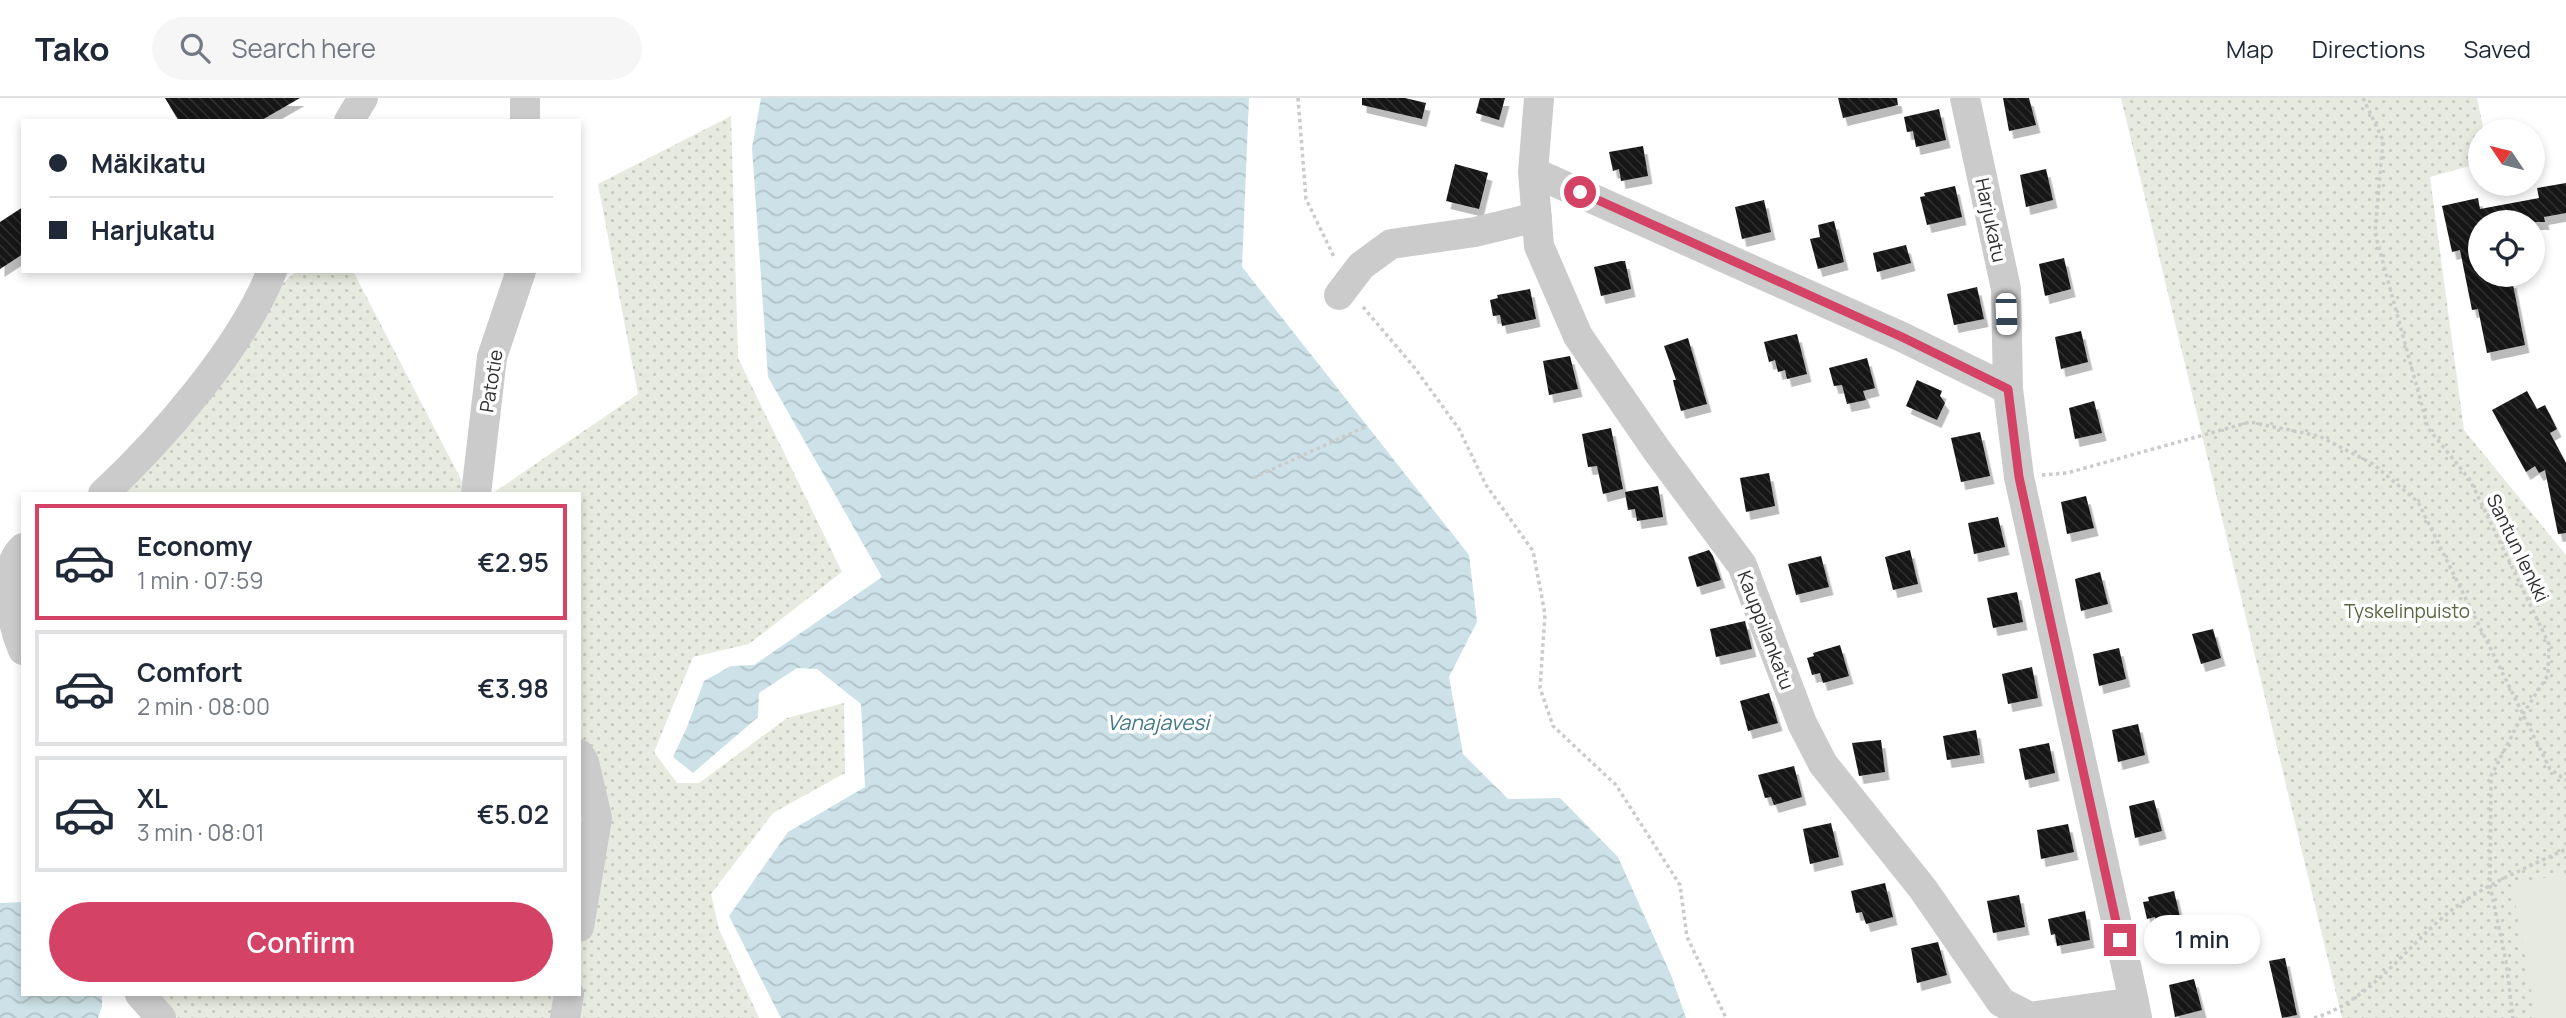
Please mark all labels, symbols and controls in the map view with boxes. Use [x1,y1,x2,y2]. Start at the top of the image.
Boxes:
search box [152,17,642,80]
text: Tako [35,26,110,71]
icon: search [176,29,214,67]
text: Search here [232,30,376,66]
text: Map [2226,32,2274,65]
text: Directions [2312,32,2425,65]
text: Saved [2463,32,2531,65]
north arrow [2468,119,2544,196]
map controls [2468,119,2545,287]
text: Mäkikatu [91,145,206,181]
route start [1564,176,1596,208]
street label: Harjukatu [1969,176,2013,264]
button: locate [2468,210,2545,287]
text: Harjukatu [91,212,215,248]
car [1995,293,2018,335]
street label: Patotie [473,348,509,414]
street label: Santun lenkki [2481,490,2555,606]
text: Economy [137,528,252,564]
icon: car [53,531,116,594]
text: €2.95 [477,544,549,580]
text: 1 min · 07:59 [137,564,264,596]
street label: Kauppilankatu [1731,567,1801,693]
park label: Tyskelinpuisto [2344,598,2470,624]
text: Comfort [137,654,243,690]
icon: car [53,657,116,720]
text: €3.98 [477,670,549,706]
text: 2 min · 08:00 [137,690,270,722]
water label: Vanajavesi [1107,708,1212,736]
text: XL [137,780,168,816]
icon: car [53,783,116,846]
text: €5.02 [477,796,549,832]
text: 3 min · 08:01 [137,816,265,848]
button: Confirm [49,902,553,982]
callout: 1 min [2144,916,2260,964]
text: 1 min [2175,923,2229,955]
route end [2104,924,2136,956]

